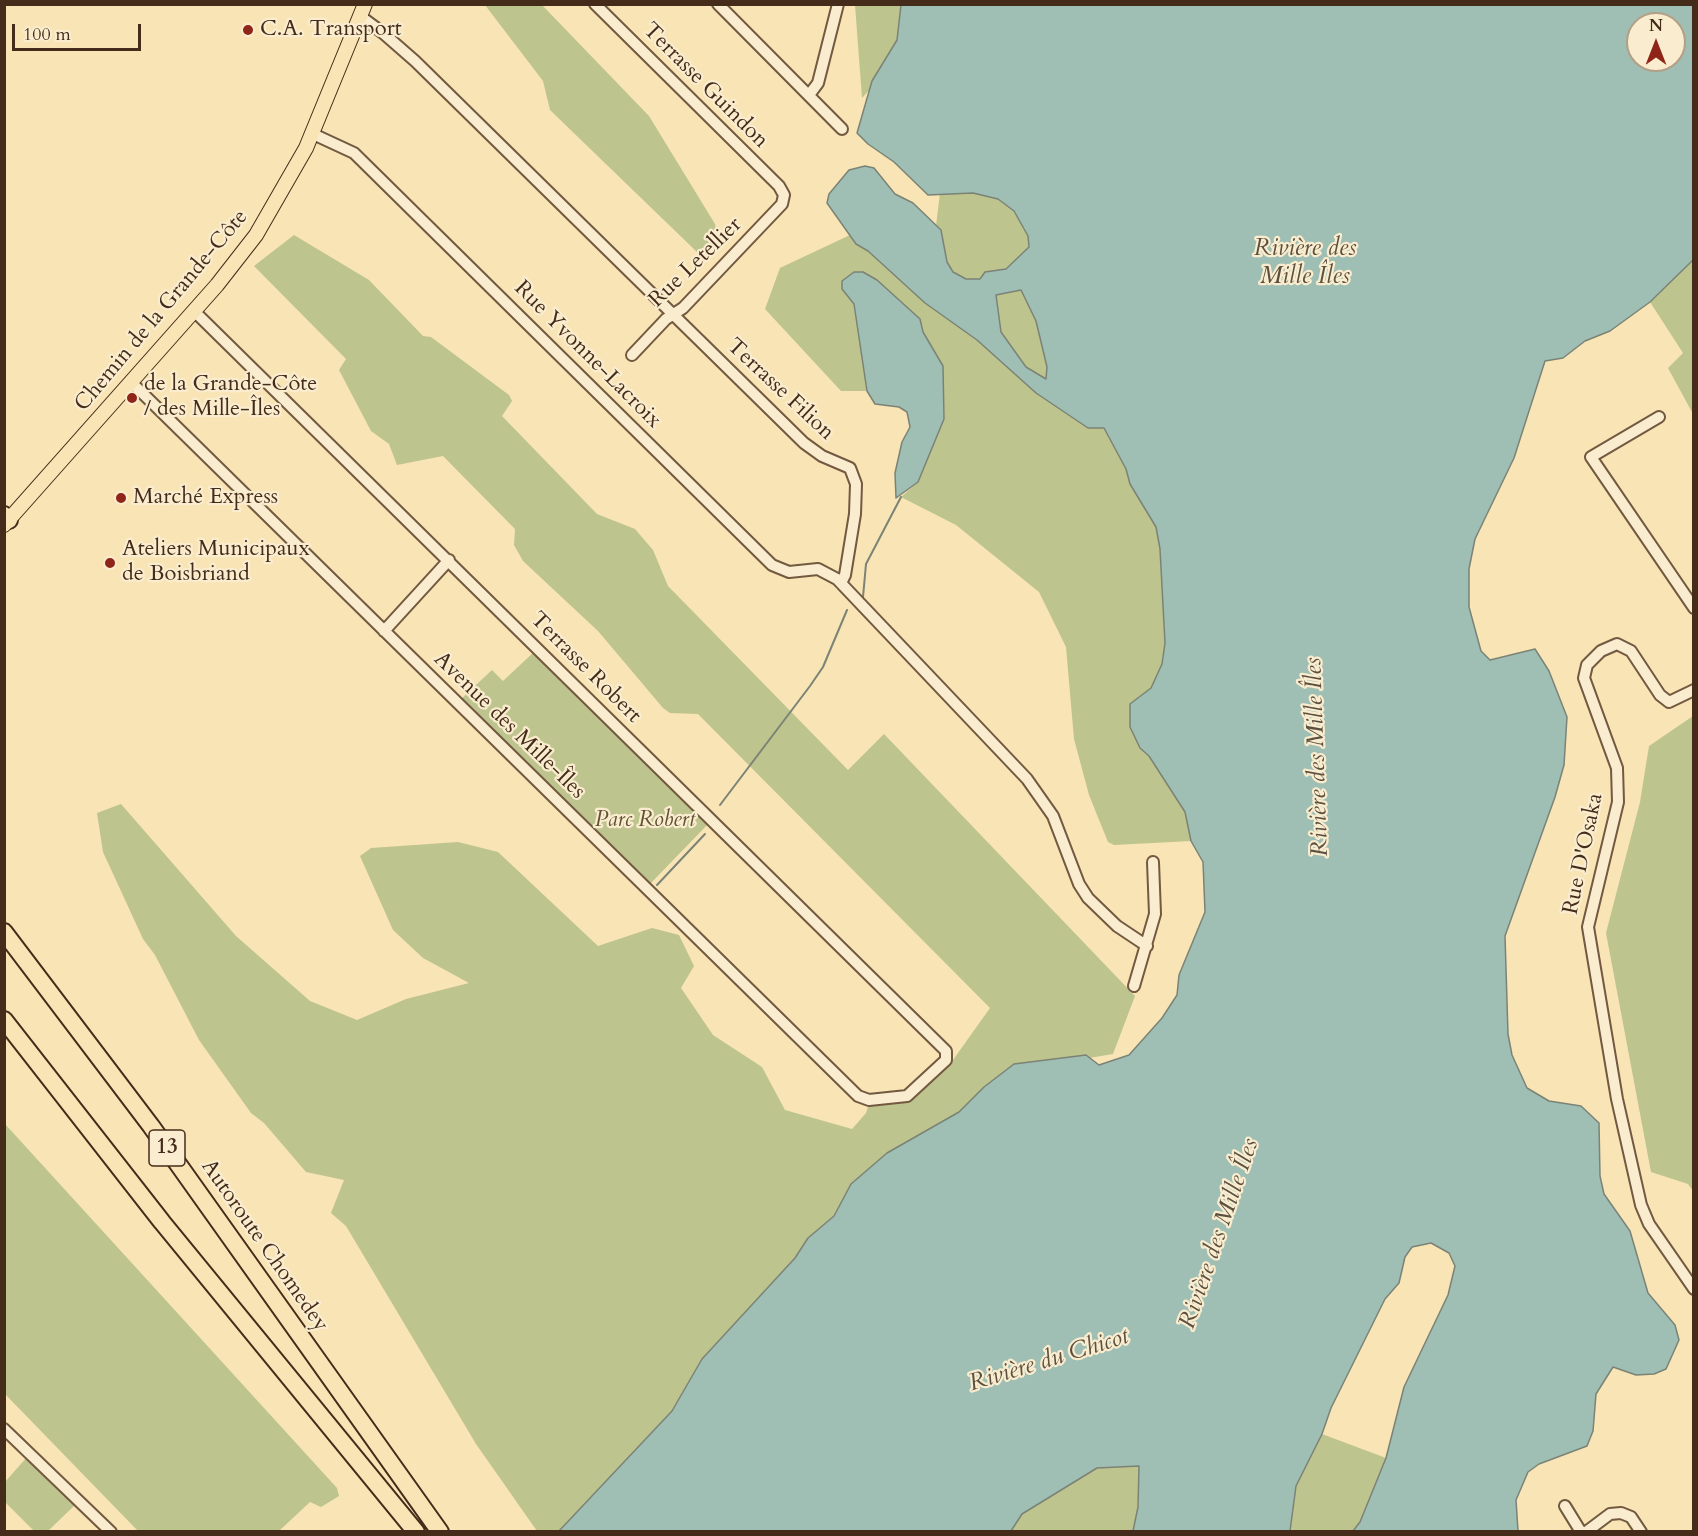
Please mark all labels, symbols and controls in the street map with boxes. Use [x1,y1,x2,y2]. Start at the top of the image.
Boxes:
scale bar [15,12,144,50]
north arrow [1626,12,1686,72]
text: N [1649,15,1663,37]
place label: C.A. Transport [260,17,402,43]
street label: Terrasse Guindon [637,18,773,154]
text: 100 m [23,22,71,47]
marker: C.A. Transport [241,23,255,37]
street label: Chemin de la Grande-Côte [70,205,254,417]
street label: Rue Letellier [644,212,748,314]
water label: Rivière des Mille Îles [1254,235,1356,291]
street label: Rue Yvonne-Lacroix [508,276,666,434]
street label: Terrasse Filion [721,334,839,446]
place label: de la Grande-Côte / des Mille-Îles [144,372,317,424]
marker: de la Grande-Côte / des Mille-Îles [125,391,139,405]
place label: Marché Express [133,485,278,511]
marker: Marché Express [114,491,128,505]
place label: Ateliers Municipaux de Boisbriand [122,537,310,588]
marker: Ateliers Municipaux de Boisbriand [103,556,117,570]
street label: Terrasse Robert [524,607,646,729]
street label: Avenue des Mille-Îles [428,647,590,805]
water label: Rivière des Mille Îles [1300,657,1336,857]
street label: Rue D'Osaka [1558,791,1610,917]
park label: Parc Robert [595,808,695,834]
road number: 13 [149,1130,185,1166]
water label: Rivière des Mille Îles [1174,1135,1266,1333]
street label: Autoroute Chomedey [195,1155,333,1337]
water label: Rivière du Chicot [966,1323,1132,1399]

